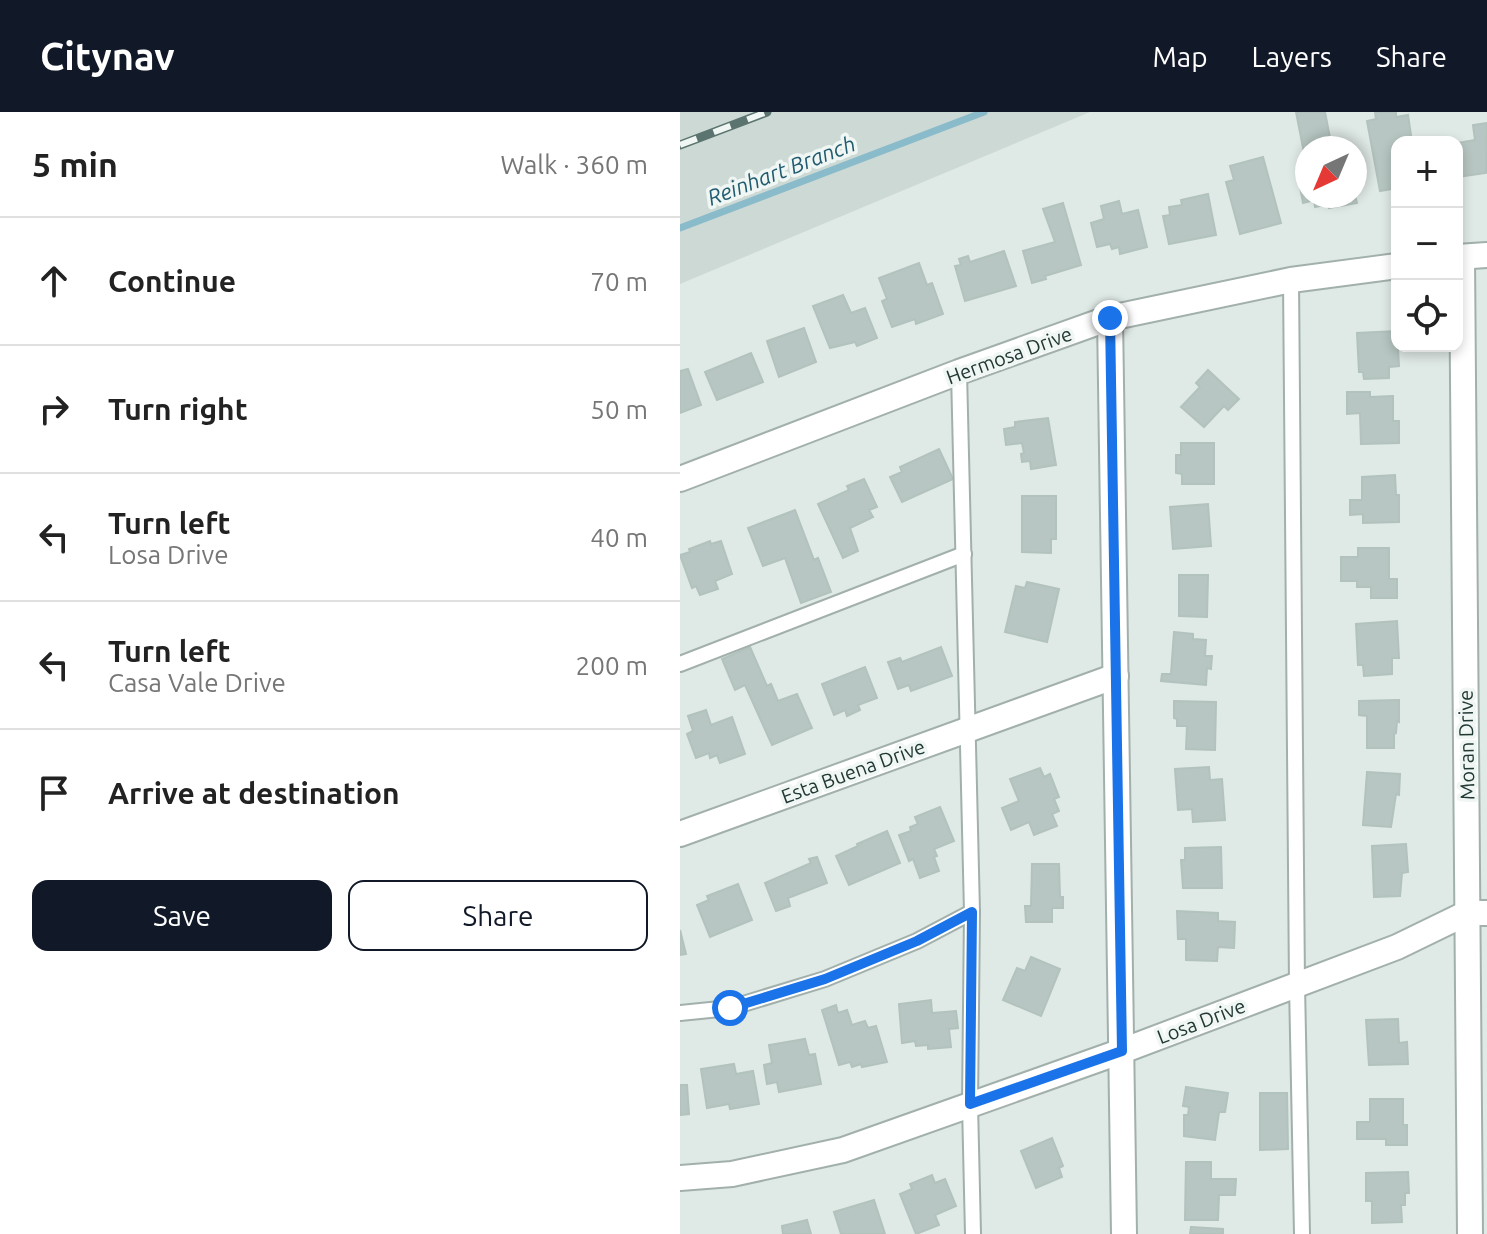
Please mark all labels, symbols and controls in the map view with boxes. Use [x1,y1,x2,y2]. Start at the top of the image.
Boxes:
text: Citynav [40,35,175,77]
text: Map [1152,41,1208,72]
text: Layers [1252,41,1332,72]
text: Share [1376,41,1447,72]
water label: Reinhart Branch [703,130,859,210]
north arrow [1295,136,1367,208]
map controls [1391,136,1463,352]
button: + [1391,136,1463,208]
text: 5 min [32,145,118,183]
text: Walk · 360 m [500,150,648,179]
button: − [1391,208,1463,280]
icon: ahead [32,259,76,303]
text: Continue [108,264,236,298]
text: 70 m [590,267,648,296]
button: locate [1391,280,1463,352]
route end [1092,300,1128,336]
street label: Hermosa Drive [943,322,1075,388]
icon: right [32,387,76,431]
text: Turn right [108,392,248,426]
text: 50 m [590,395,648,424]
text: Turn left [108,506,230,540]
icon: left [32,515,76,559]
text: 40 m [590,523,648,552]
text: Losa Drive [108,540,229,569]
text: Turn left [108,634,230,668]
icon: left [32,643,76,687]
text: 200 m [576,651,648,680]
text: Casa Vale Drive [108,668,286,697]
street label: Moran Drive [1454,690,1478,800]
street label: Esta Buena Drive [778,734,928,808]
icon: arrive [32,771,76,815]
text: Arrive at destination [108,776,400,810]
button: Save [32,880,332,951]
button: Share [348,880,648,951]
route start [712,990,748,1026]
street label: Losa Drive [1154,994,1248,1048]

